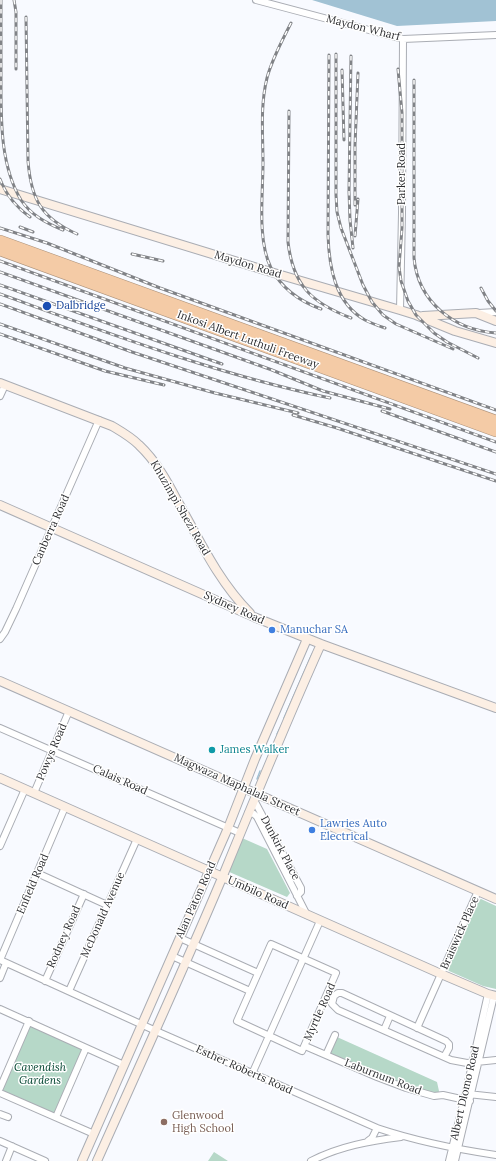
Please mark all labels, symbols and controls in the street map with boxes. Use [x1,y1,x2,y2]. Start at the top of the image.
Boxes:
street label: Maydon Wharf [325,12,401,44]
street label: Parker Road [395,143,409,205]
street label: Maydon Road [213,249,283,281]
place label: Dalbridge [56,299,106,313]
marker: Dalbridge [41,300,53,312]
street label: Inkosi Albert Luthuli Freeway [175,308,321,372]
street label: Khuzimpi Shezi Road [147,458,213,558]
street label: Canberra Road [30,493,72,567]
street label: Sydney Road [202,589,266,627]
place label: Manuchar SA [280,623,348,637]
marker: Manuchar SA [267,625,277,635]
street label: Powys Road [34,721,70,783]
place label: James Walker [220,743,289,757]
marker: James Walker [207,745,217,755]
street label: Magwaza Maphalala Street [172,751,302,819]
street label: Calais Road [91,762,149,798]
street label: Dunkirk Place [258,814,302,882]
place label: Lawries Auto Electrical [320,817,387,843]
marker: Lawries Auto Electrical [307,825,317,835]
street label: Enfield Road [14,852,52,916]
street label: Alan Paton Road [173,859,219,941]
street label: McDonald Avenue [78,870,128,960]
street label: Umbilo Road [225,874,291,912]
street label: Braiswick Place [438,894,482,972]
street label: Rodney Road [44,904,84,970]
street label: Myrtle Road [301,981,339,1043]
street label: Esther Roberts Road [194,1043,294,1097]
street label: Albert Dlomo Road [448,1045,482,1141]
street label: Laburnum Road [343,1056,423,1098]
park label: Cavendish Gardens [14,1061,66,1087]
place label: Glenwood High School [172,1109,234,1135]
marker: Glenwood High School [159,1117,169,1127]

